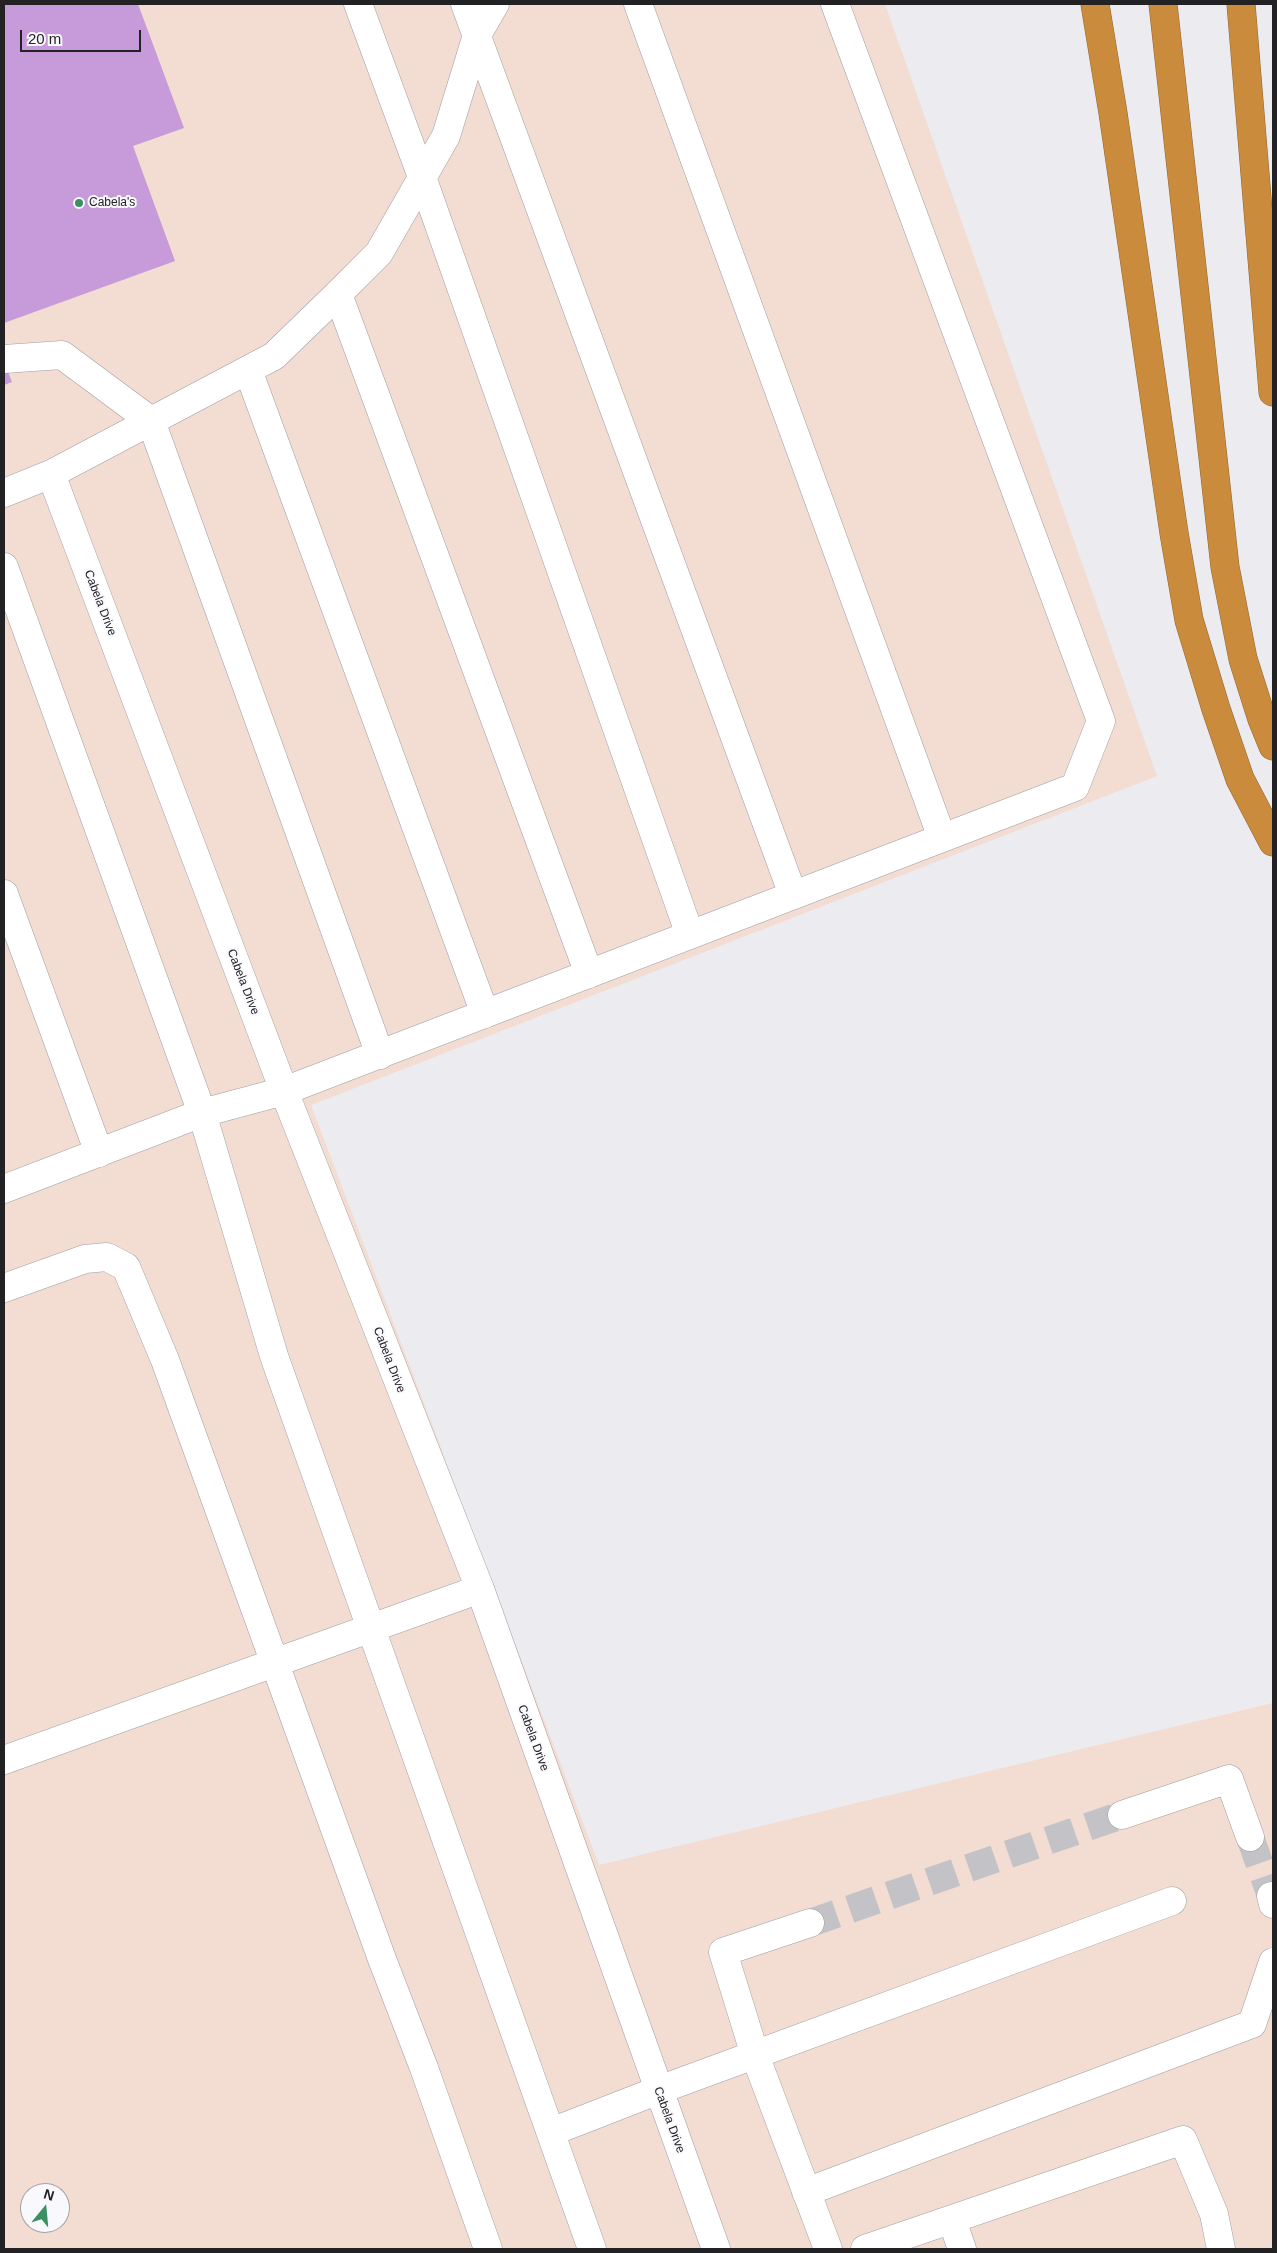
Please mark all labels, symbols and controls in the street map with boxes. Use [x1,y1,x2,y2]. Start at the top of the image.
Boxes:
scale bar [22,20,144,52]
text: 20 m [28,30,61,47]
place label: Cabela's [89,196,135,210]
marker: Cabela's [73,197,85,209]
street label: Cabela Drive [81,568,119,638]
street label: Cabela Drive [224,947,262,1017]
street label: Cabela Drive [370,1325,408,1395]
street label: Cabela Drive [514,1703,552,1773]
street label: Cabela Drive [650,2085,688,2155]
north arrow [20,2183,70,2233]
text: N [42,2185,56,2204]

